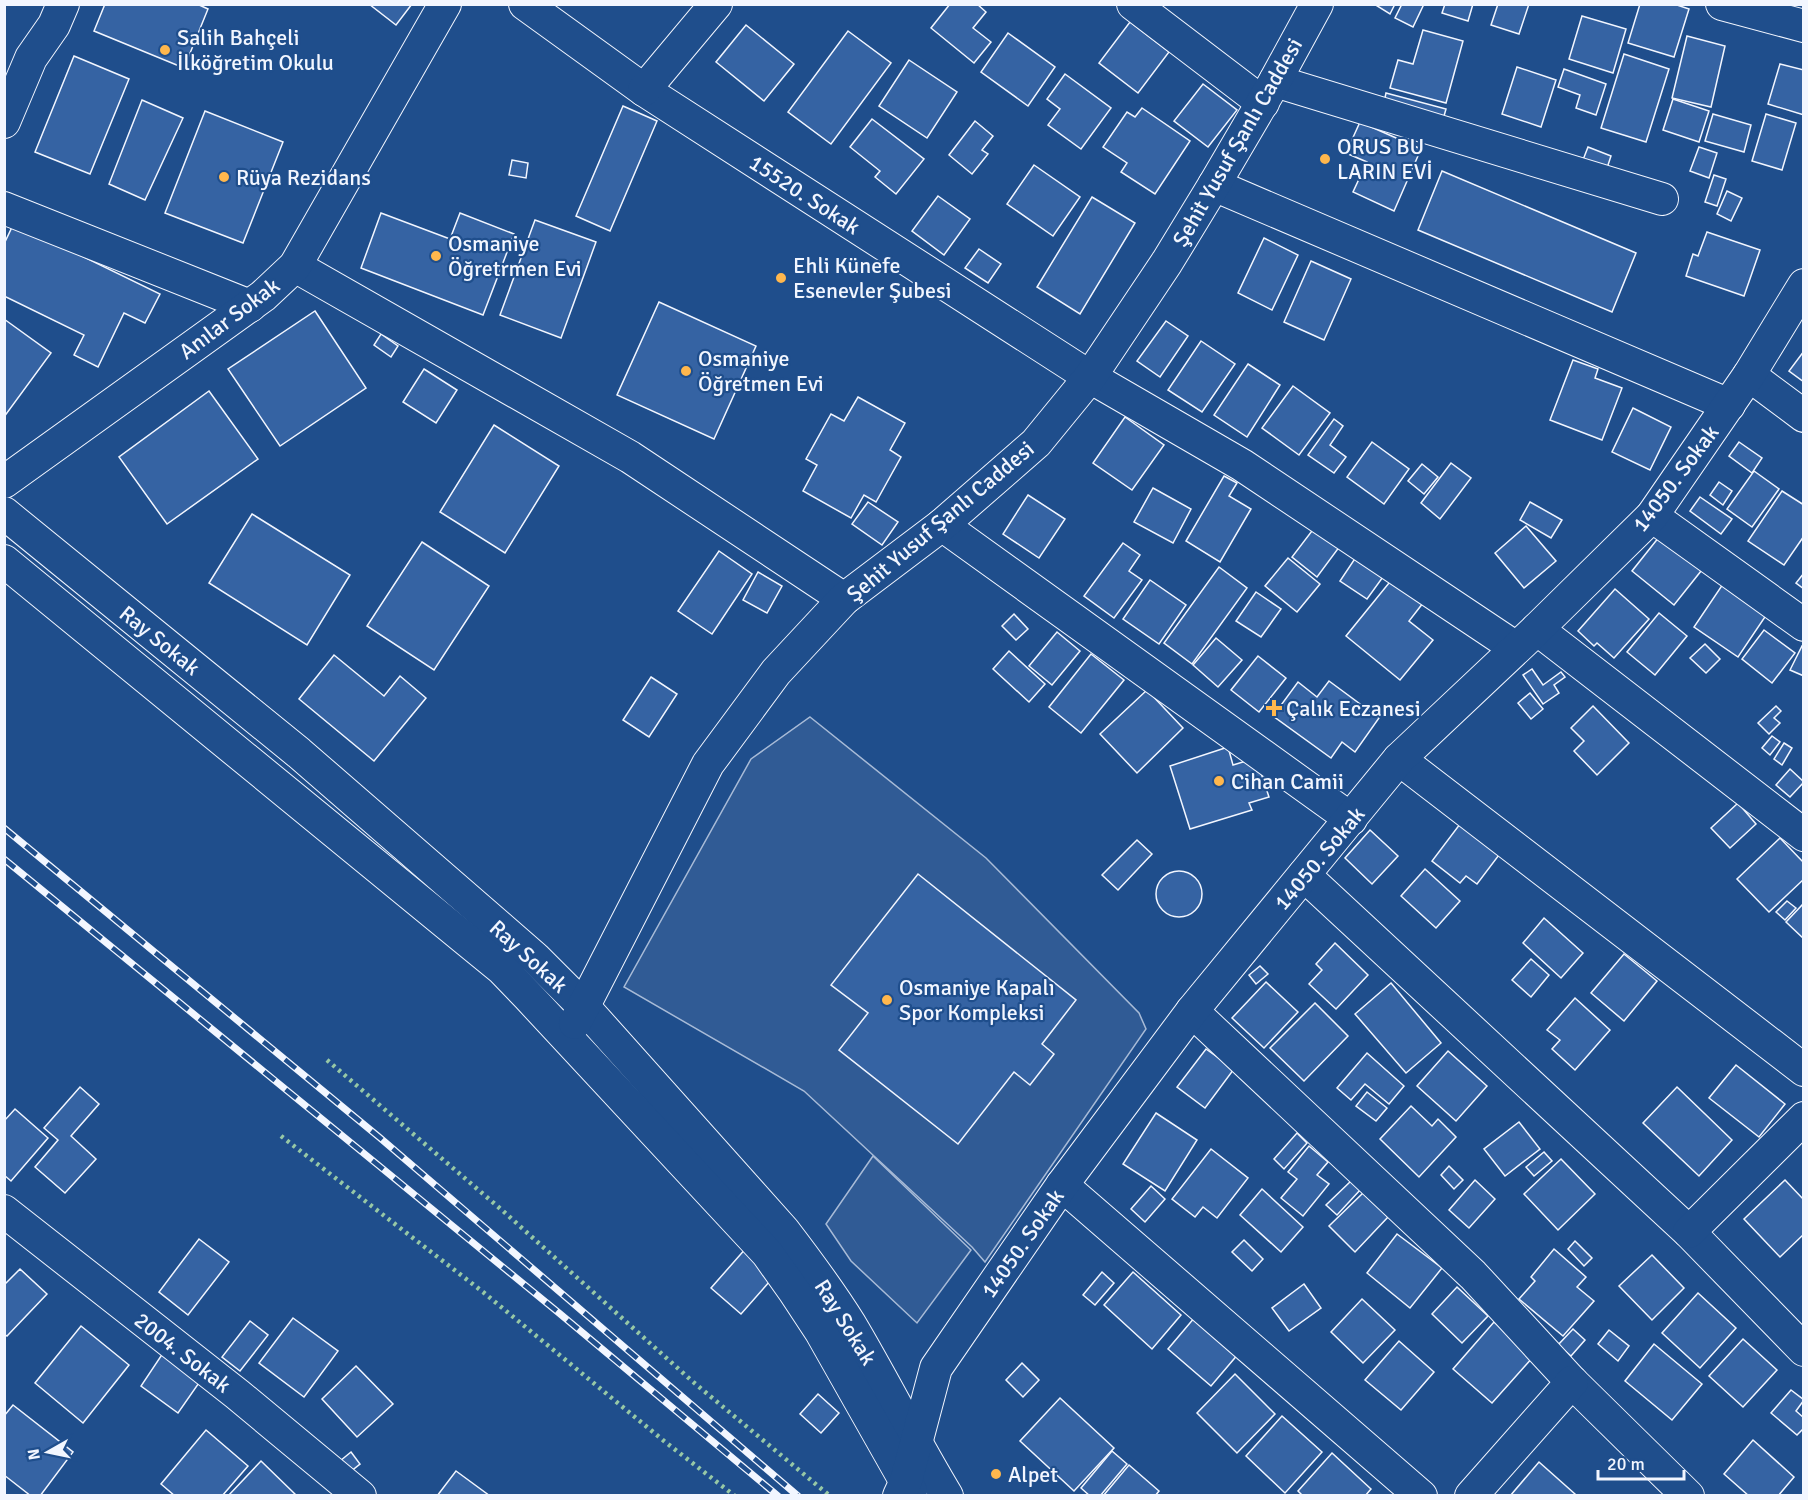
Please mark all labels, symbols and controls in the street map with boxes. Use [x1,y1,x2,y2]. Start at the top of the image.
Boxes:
place label: Salih Bahçeli İlköğretim Okulu [177,24,334,76]
street label: Şehit Yusuf Şanlı Caddesi [1167,33,1308,251]
marker: Salih Bahçeli İlköğretim Okulu [158,43,172,57]
place label: ORUS BU LARIN EVİ [1337,133,1433,185]
street label: 15520. Sokak [744,149,865,240]
marker: ORUS BU LARIN EVİ [1318,152,1332,166]
place label: Rüya Rezidans [236,164,371,191]
marker: Rüya Rezidans [217,170,231,184]
place label: Osmaniye Öğretrmen Evi [448,230,582,282]
marker: Osmaniye Öğretrmen Evi [429,249,443,263]
place label: Ehli Künefe Esenevler Şubesi [793,252,952,304]
marker: Ehli Künefe Esenevler Şubesi [774,271,788,285]
street label: Anılar Sokak [174,272,285,365]
place label: Osmaniye Öğretmen Evi [698,345,824,397]
marker: Osmaniye Öğretmen Evi [679,364,693,378]
street label: 14050. Sokak [1626,420,1724,537]
street label: Şehit Yusuf Şanlı Caddesi [841,435,1040,608]
street label: Ray Sokak [114,600,205,681]
place label: Çalık Eczanesi [1286,695,1421,722]
marker: Çalık Eczanesi [1267,701,1281,715]
place label: Cihan Camii [1231,768,1344,795]
marker: Cihan Camii [1212,774,1226,788]
street label: 14050. Sokak [1268,801,1371,916]
street label: Ray Sokak [484,914,573,999]
place label: Osmaniye Kapalı Spor Kompleksi [899,974,1055,1026]
marker: Osmaniye Kapalı Spor Kompleksi [880,993,894,1007]
street label: 14050. Sokak [975,1184,1070,1303]
street label: Ray Sokak [809,1274,882,1370]
street label: 2004. Sokak [129,1306,236,1398]
north arrow [18,1422,78,1482]
scale bar [1598,1443,1684,1481]
text: N [23,1447,45,1461]
text: 20 m [1607,1453,1645,1475]
place label: Alpet [1008,1461,1058,1488]
marker: Alpet [989,1467,1003,1481]

